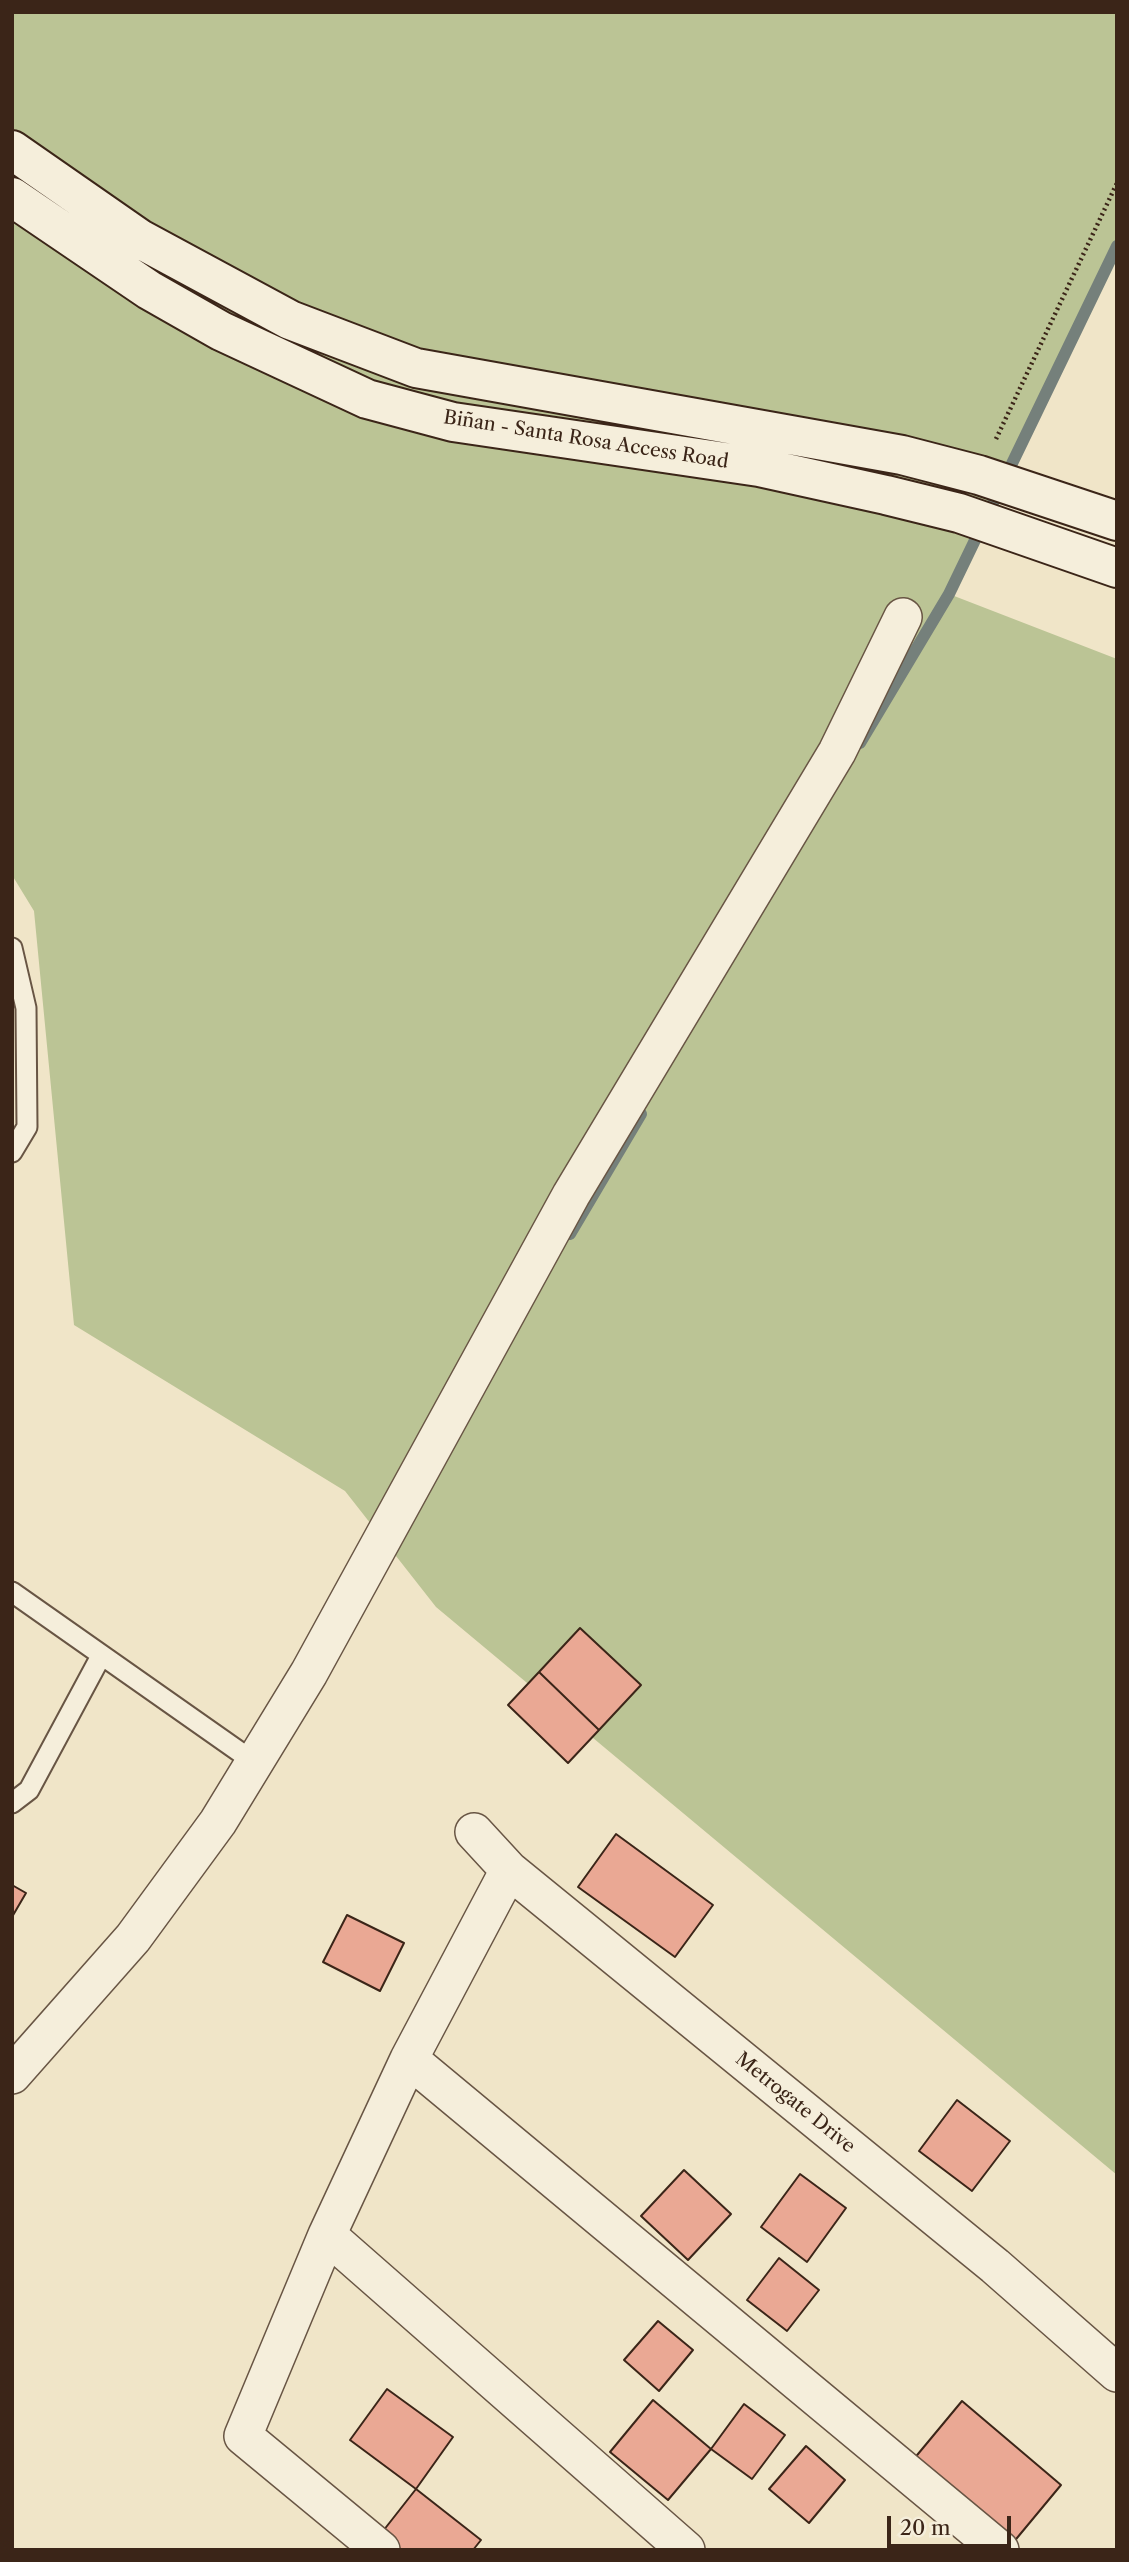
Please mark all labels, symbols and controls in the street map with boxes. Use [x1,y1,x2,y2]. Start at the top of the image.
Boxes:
street label: Biñan - Santa Rosa Access Road [442,406,730,474]
street label: Metrogate Drive [731,2048,859,2158]
scale bar [891,2502,1015,2546]
text: 20 m [900,2515,951,2540]

